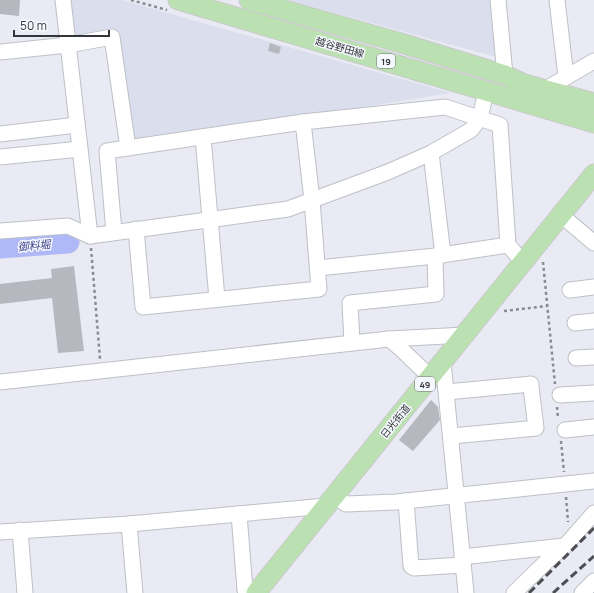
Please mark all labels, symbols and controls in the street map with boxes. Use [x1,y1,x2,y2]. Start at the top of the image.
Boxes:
scale bar [14,12,109,38]
text: 50 m [20,17,47,34]
street label: 越谷野田線 [314,33,366,61]
road number: 19 [377,54,395,68]
water label: 御料堀 [17,236,53,254]
road number: 49 [415,377,435,391]
street label: 日光街道 [377,401,413,441]

